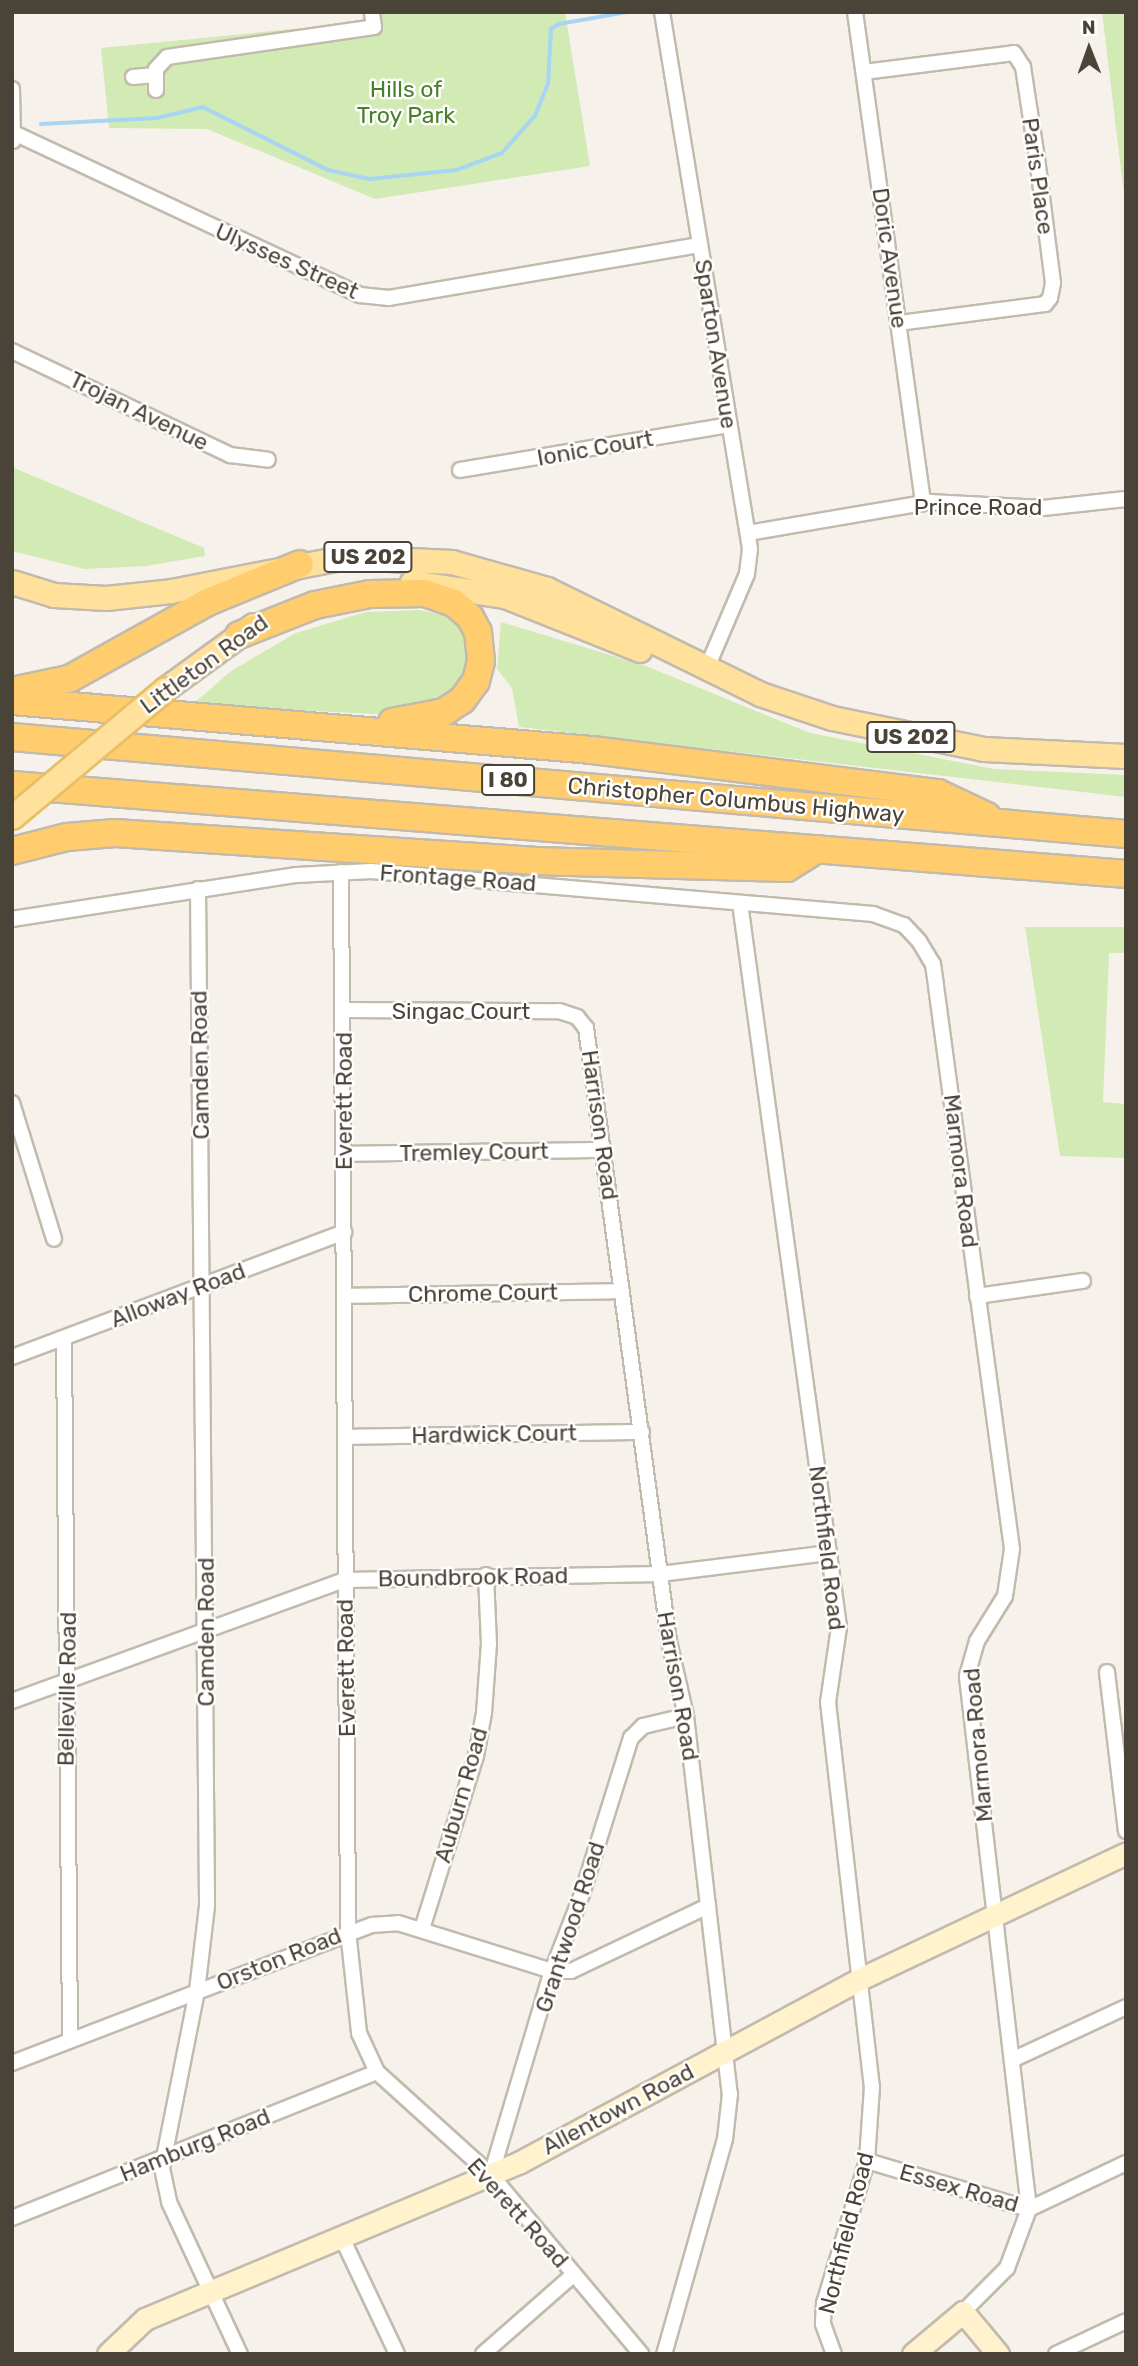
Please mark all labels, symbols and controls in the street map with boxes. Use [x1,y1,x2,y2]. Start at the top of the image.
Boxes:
north arrow [1054,14,1124,84]
text: N [1082,16,1096,39]
park label: Hills of Troy Park [357,75,455,129]
street label: Paris Place [1016,116,1060,236]
street label: Doric Avenue [866,186,914,330]
street label: Ulysses Street [211,217,363,305]
street label: Sparton Avenue [689,257,743,431]
street label: Trojan Avenue [65,365,213,457]
street label: Ionic Court [535,424,655,472]
street label: Prince Road [914,493,1042,521]
road number: US 202 [322,540,414,574]
street label: Littleton Road [135,608,273,720]
road number: US 202 [866,720,956,754]
road number: I 80 [480,762,536,798]
street label: Christopher Columbus Highway [566,771,906,829]
street label: Frontage Road [379,859,537,897]
street label: Camden Road [185,990,215,1140]
street label: Singac Court [392,997,530,1025]
street label: Everett Road [330,1032,358,1170]
street label: Harrison Road [576,1048,624,1202]
street label: Marmora Road [938,1093,984,1249]
street label: Tremley Court [399,1137,549,1167]
street label: Alloway Road [106,1257,250,1333]
street label: Chrome Court [408,1278,558,1308]
street label: Hardwick Court [411,1419,577,1449]
street label: Northfield Road [803,1464,851,1632]
street label: Camden Road [192,1557,220,1707]
street label: Boundbrook Road [377,1562,569,1592]
street label: Everett Road [331,1599,361,1737]
street label: Harrison Road [651,1609,705,1763]
street label: Belleville Road [52,1612,82,1766]
street label: Marmora Road [958,1667,998,1823]
street label: Auburn Road [429,1724,493,1866]
street label: Grantwood Road [529,1838,611,2016]
street label: Orston Road [212,1921,346,1997]
street label: Allentown Road [538,2057,698,2161]
street label: Hamburg Road [116,2102,274,2188]
street label: Northfield Road [813,2149,879,2317]
street label: Everett Road [461,2152,575,2274]
street label: Essex Road [896,2158,1022,2218]

